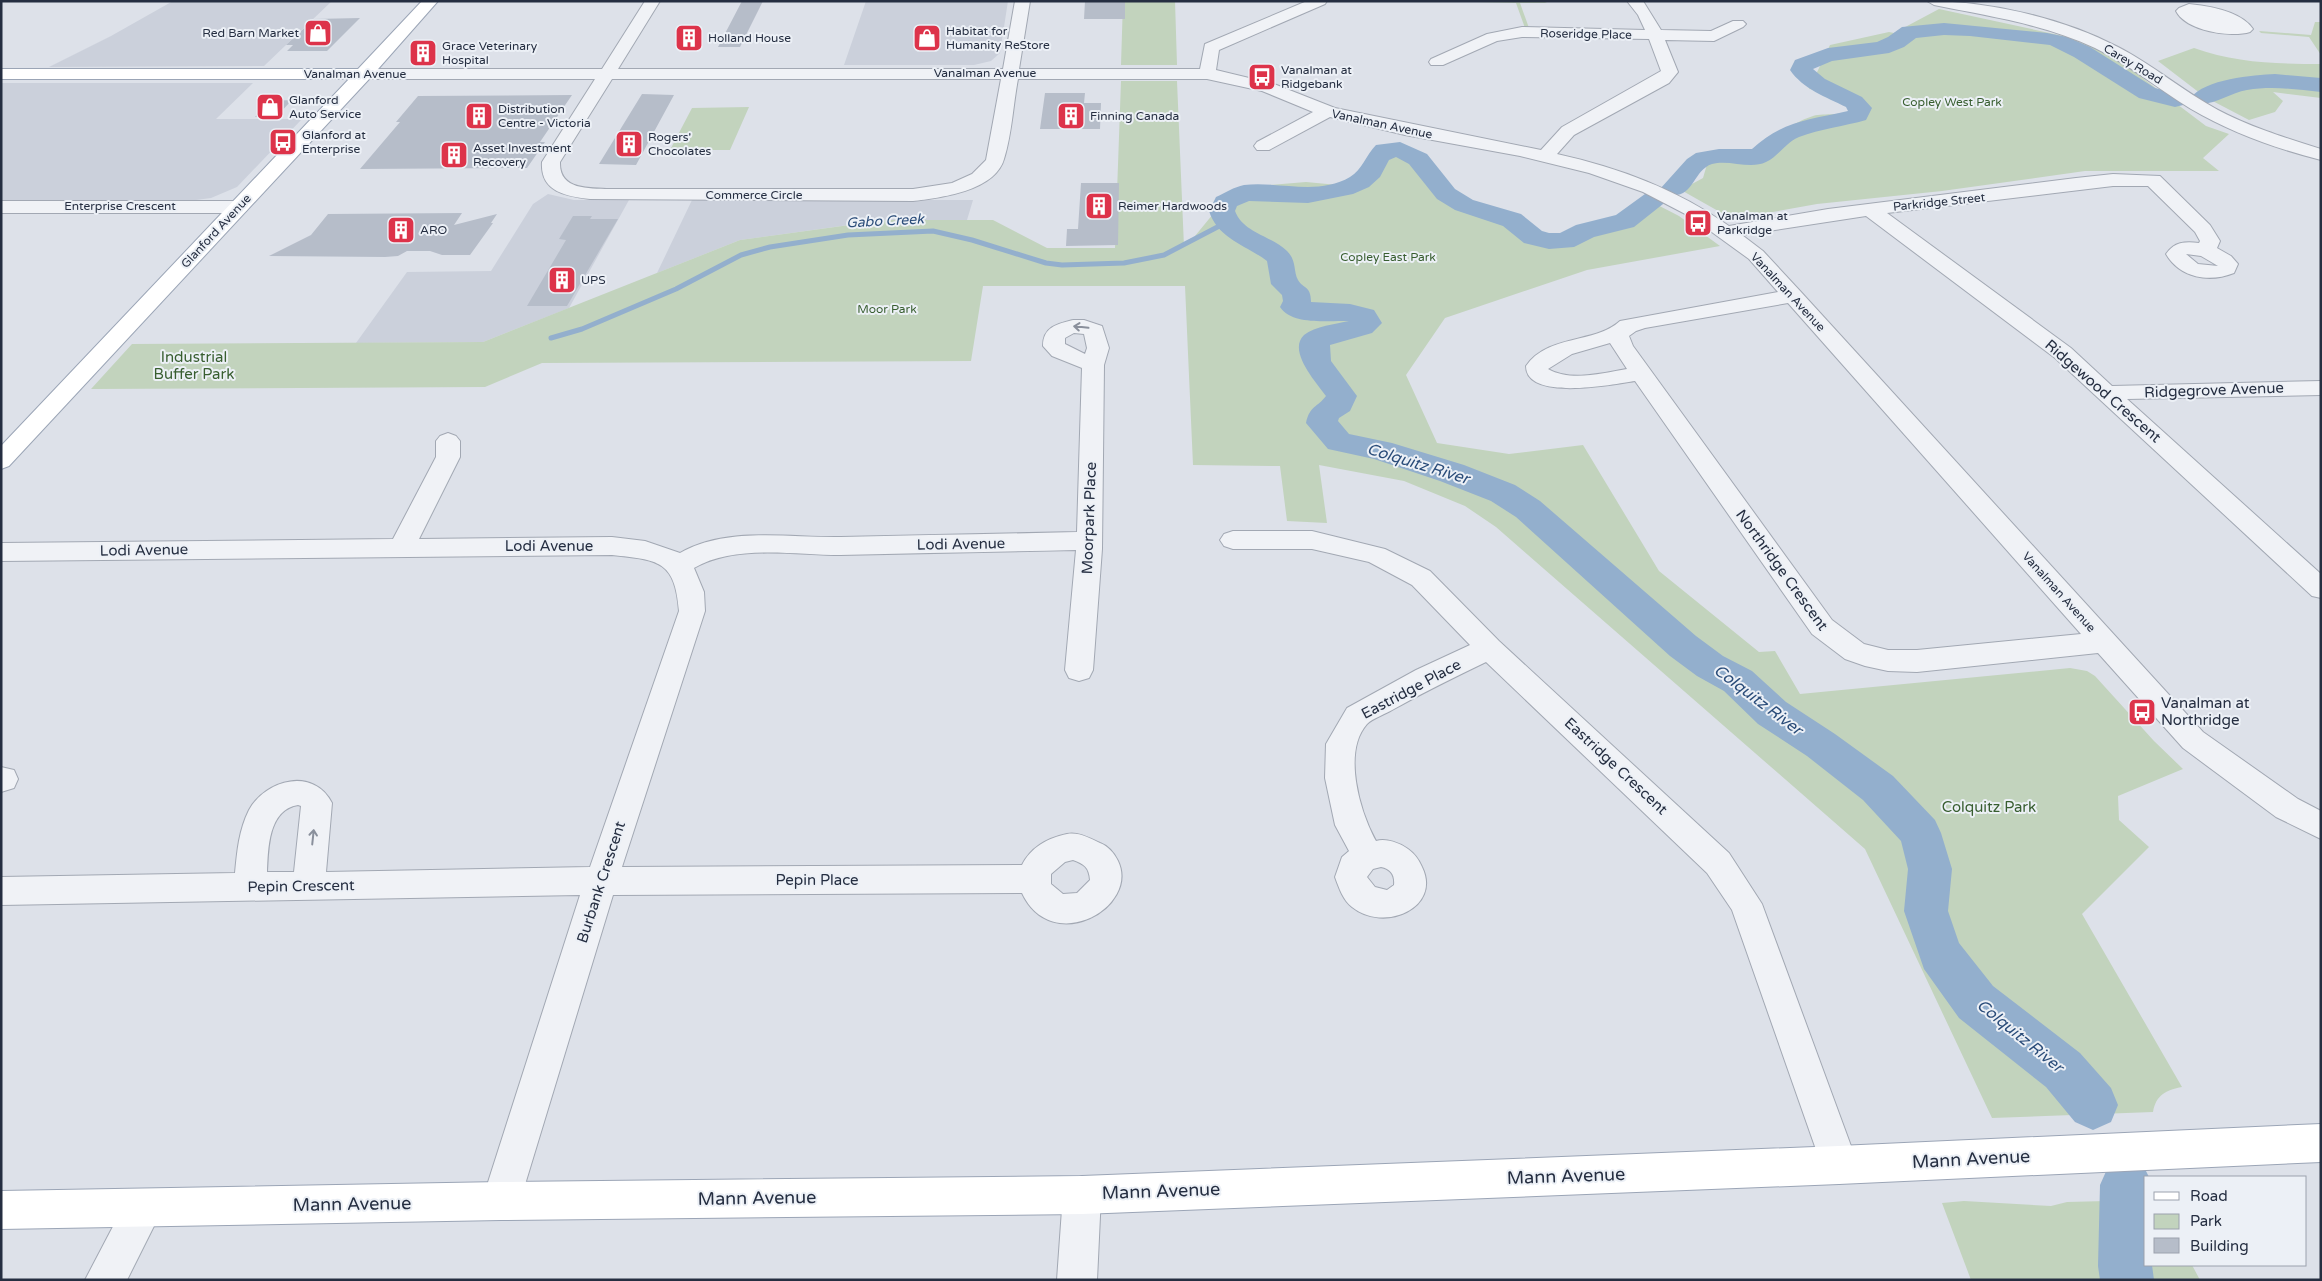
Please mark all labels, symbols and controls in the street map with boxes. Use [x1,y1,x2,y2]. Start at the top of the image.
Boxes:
shop icon: Red Barn Market [303,18,333,48]
building icon: Holland House [674,23,704,53]
shop icon: Habitat for Humanity ReStore [912,23,942,53]
place label: Habitat for Humanity ReStore [946,24,1050,52]
place label: Red Barn Market [202,26,299,40]
street label: Roseridge Place [1540,26,1632,42]
place label: Holland House [708,31,791,45]
building icon: Grace Veterinary Hospital [408,38,438,68]
place label: Grace Veterinary Hospital [442,39,538,67]
street label: Carey Road [2101,41,2165,87]
bus stop icon: Vanalman at Ridgebank [1247,62,1277,92]
place label: Vanalman at Ridgebank [1281,63,1352,91]
street label: Vanalman Avenue [934,66,1036,80]
street label: Vanalman Avenue [304,67,406,81]
shop icon: Glanford Auto Service [255,92,285,122]
place label: Glanford Auto Service [289,93,361,121]
park label: Copley West Park [1902,95,2002,109]
building icon: Distribution Centre - Victoria [464,101,494,131]
building icon: Finning Canada [1056,101,1086,131]
place label: Distribution Centre - Victoria [498,102,591,130]
street label: Vanalman Avenue [1330,106,1434,142]
place label: Finning Canada [1090,109,1179,123]
bus stop icon: Glanford at Enterprise [268,127,298,157]
place label: Glanford at Enterprise [302,128,366,156]
building icon: Rogers' Chocolates [614,129,644,159]
place label: Rogers' Chocolates [648,130,711,158]
building icon: Asset Investment Recovery [439,140,469,170]
place label: Asset Investment Recovery [473,141,572,169]
street label: Commerce Circle [706,188,803,202]
street label: Parkridge Street [1892,190,1986,214]
street label: Glanford Avenue [178,191,254,271]
building icon: Reimer Hardwoods [1084,191,1114,221]
street label: Enterprise Crescent [64,199,176,213]
place label: Reimer Hardwoods [1118,199,1227,213]
bus stop icon: Vanalman at Parkridge [1683,208,1713,238]
place label: Vanalman at Parkridge [1717,209,1788,237]
water label: Gabo Creek [846,210,926,232]
building icon: ARO [386,215,416,245]
place label: ARO [420,223,447,237]
park label: Copley East Park [1340,250,1436,264]
street label: Vanalman Avenue [1748,250,1828,334]
building icon: UPS [547,265,577,295]
place label: UPS [581,273,606,287]
park label: Moor Park [857,302,917,316]
one-way arrow [1073,322,1089,332]
street label: Ridgewood Crescent [2041,336,2165,446]
park label: Industrial Buffer Park [154,348,234,383]
street label: Ridgegrove Avenue [2144,379,2284,401]
water label: Colquitz River [1365,439,1473,490]
street label: Moorpark Place [1078,461,1100,575]
street label: Northridge Crescent [1732,506,1832,634]
street label: Lodi Avenue [917,534,1005,554]
street label: Lodi Avenue [505,537,593,555]
street label: Lodi Avenue [100,540,188,560]
street label: Vanalman Avenue [2019,549,2099,635]
street label: Eastridge Place [1358,655,1464,723]
water label: Colquitz River [1710,660,1808,741]
place label: Vanalman at Northridge [2161,694,2250,729]
bus stop icon: Vanalman at Northridge [2127,697,2157,727]
street label: Eastridge Crescent [1561,714,1671,819]
park label: Colquitz Park [1942,798,2036,816]
street label: Burbank Crescent [573,819,629,945]
one-way arrow [308,830,318,846]
street label: Pepin Place [775,871,859,889]
street label: Pepin Crescent [247,876,355,896]
water label: Colquitz River [1973,995,2069,1078]
street label: Mann Avenue [1911,1145,2031,1173]
street label: Mann Avenue [1506,1163,1626,1189]
legend [2144,1176,2307,1266]
street label: Mann Avenue [1101,1178,1221,1204]
street label: Mann Avenue [698,1186,816,1210]
text: Road [2190,1187,2228,1205]
street label: Mann Avenue [293,1192,411,1216]
text: Park [2190,1212,2222,1230]
text: Building [2190,1237,2249,1255]

